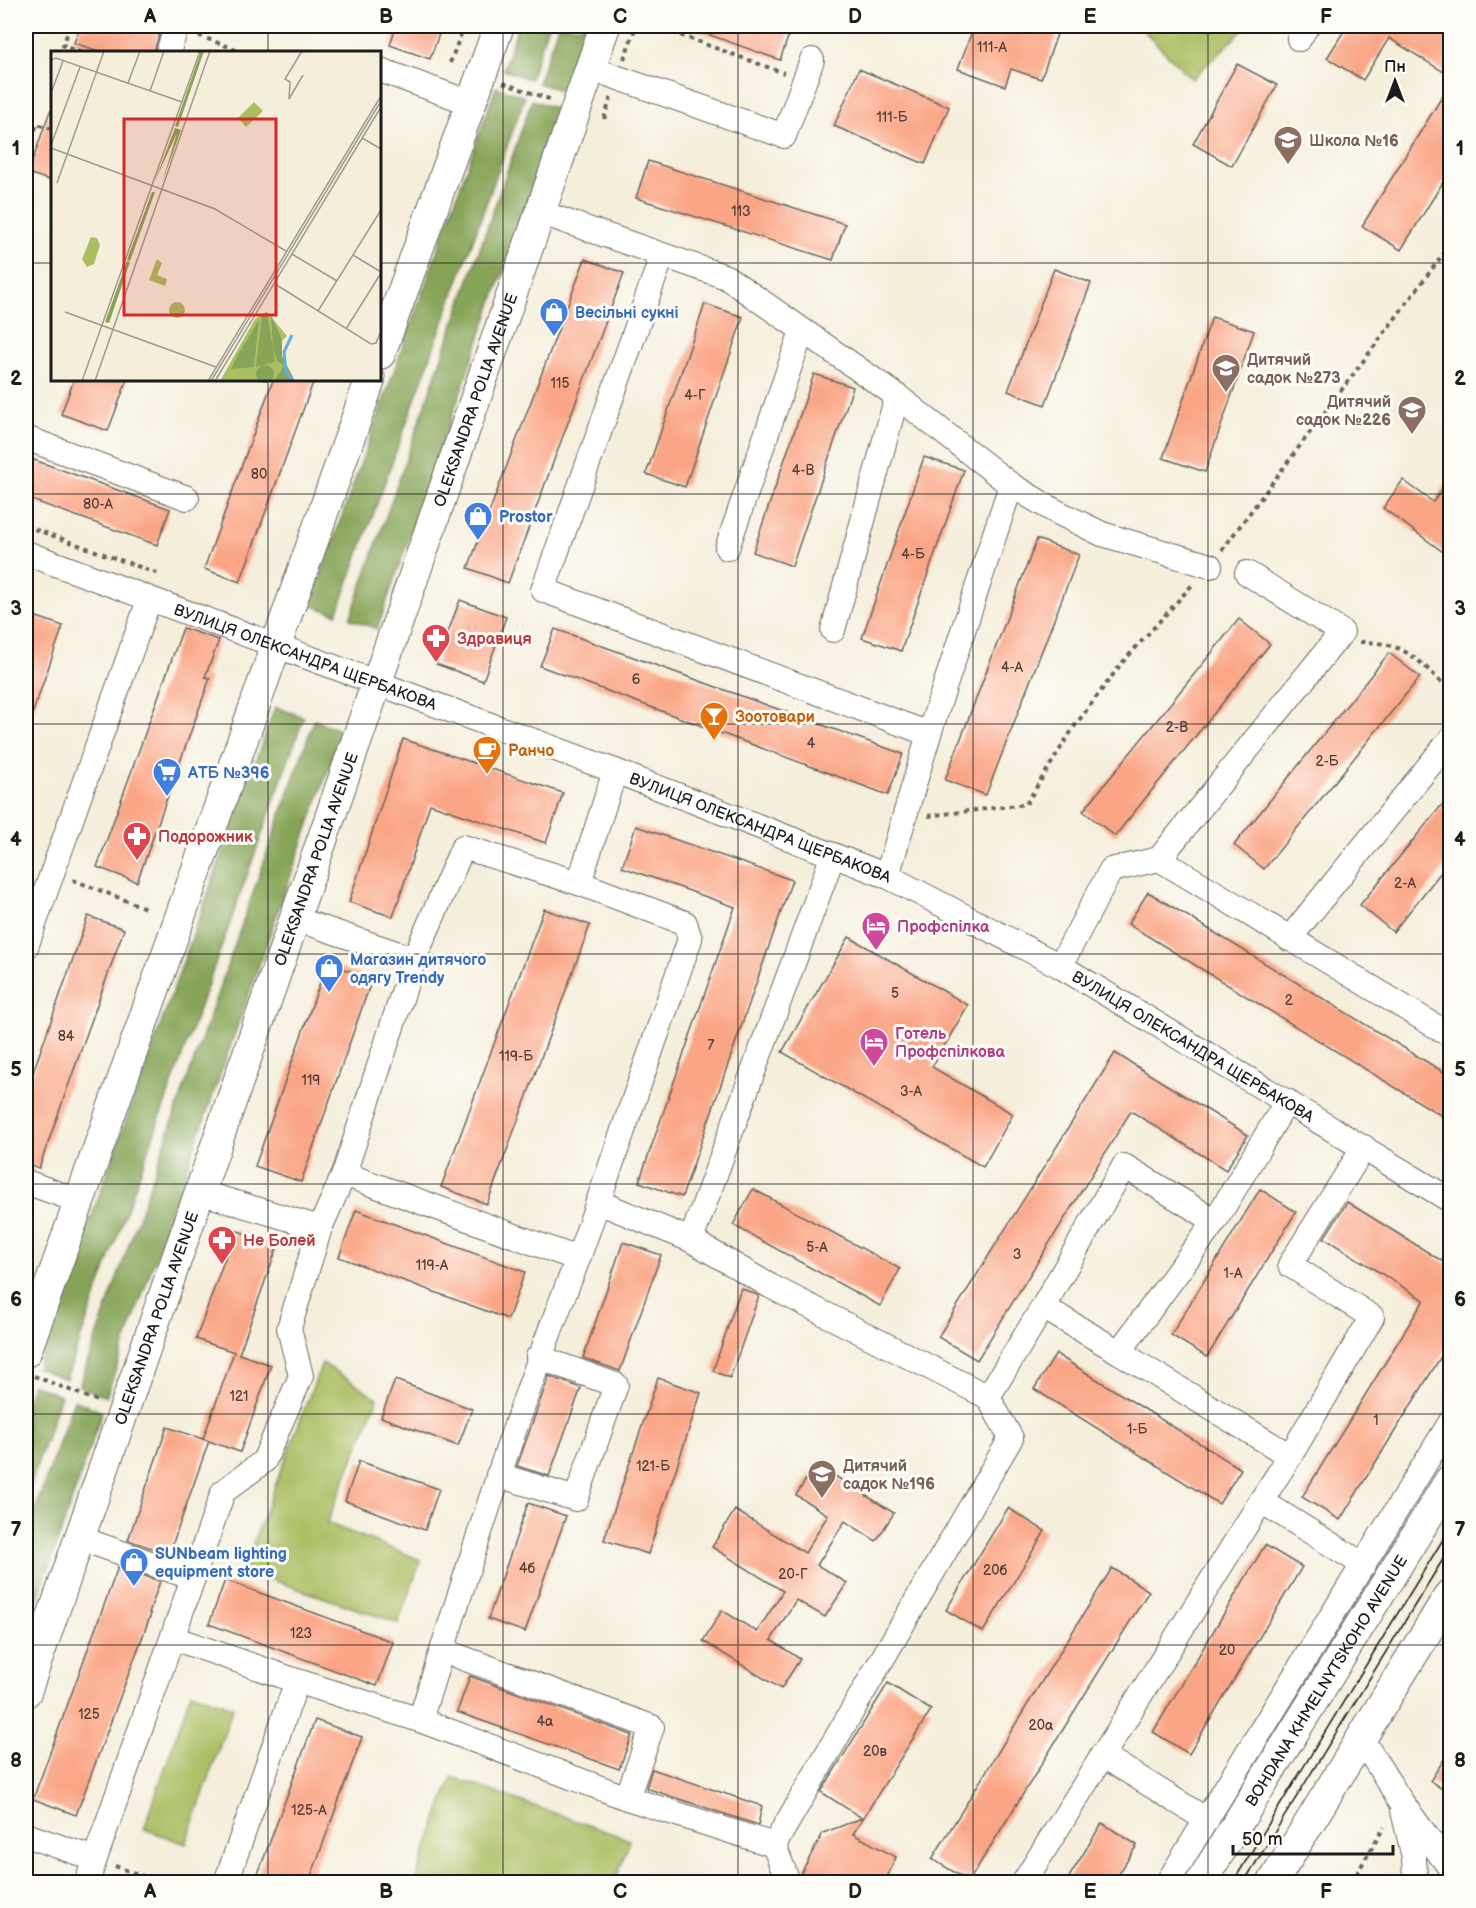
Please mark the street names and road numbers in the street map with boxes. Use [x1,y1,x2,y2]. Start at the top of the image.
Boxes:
street label: OLEKSANDRA POLIA AVENUE [431,291,522,510]
street label: ВУЛИЦЯ ОЛЕКСАНДРА ЩЕРБАКОВА [171,601,439,715]
street label: OLEKSANDRA POLIA AVENUE [271,750,363,969]
street label: ВУЛИЦЯ ОЛЕКСАНДРА ЩЕРБАКОВА [627,770,894,888]
street label: ВУЛИЦЯ ОЛЕКСАНДРА ЩЕРБАКОВА [1068,967,1317,1127]
street label: OLEKSANDRA POLIA AVENUE [112,1209,203,1428]
street label: BOHDANA KHMELNYTSKOHO AVENUE [1242,1552,1412,1810]

